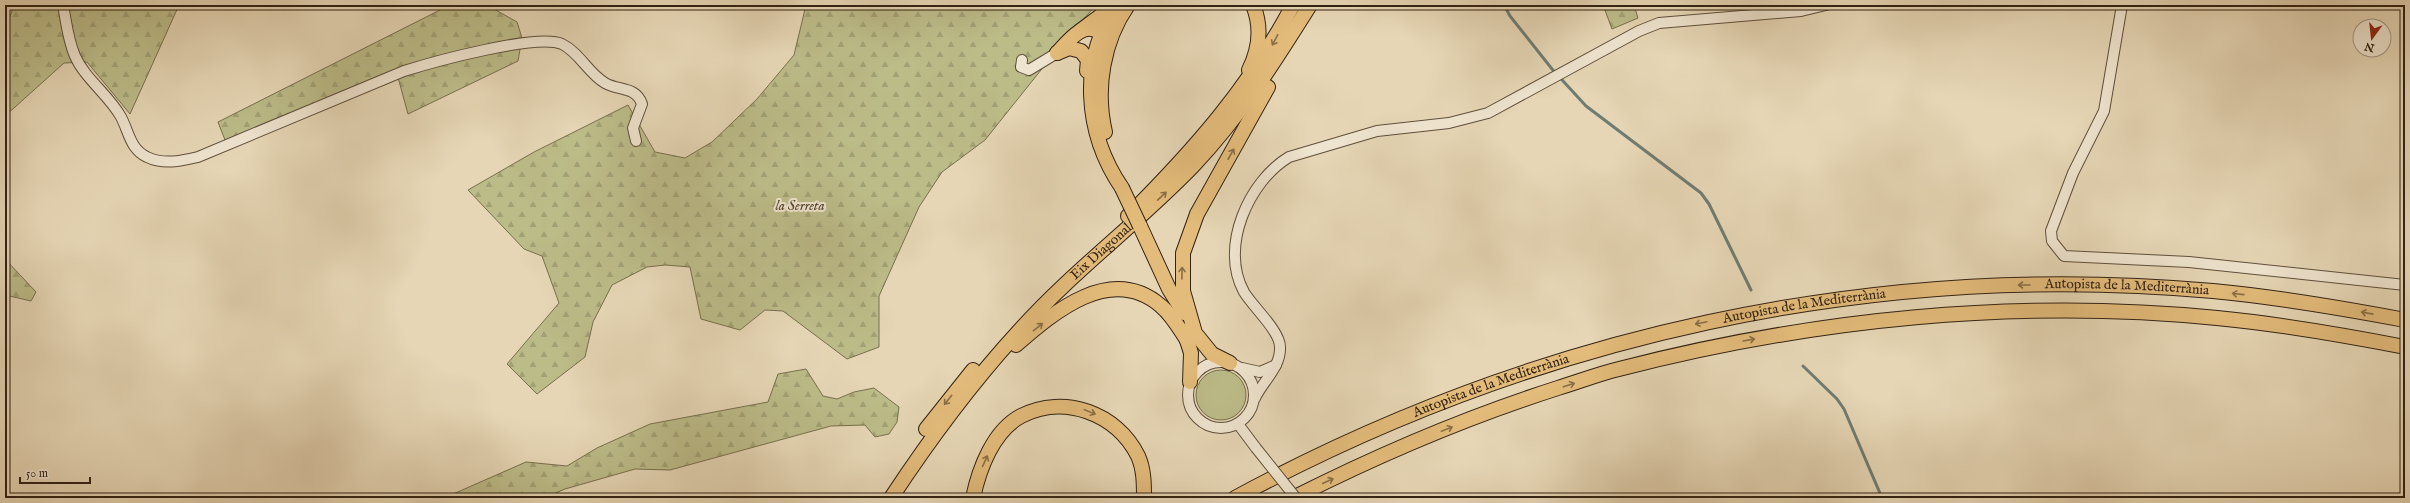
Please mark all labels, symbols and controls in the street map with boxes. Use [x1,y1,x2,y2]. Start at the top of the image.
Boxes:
north arrow [2352,18,2392,58]
one-way arrow [1271,33,1279,45]
text: N [2363,39,2377,55]
one-way arrow [1227,148,1235,160]
one-way arrow [1157,191,1167,201]
park label: la Serreta [775,197,825,215]
street label: Eix Diagonal [1067,219,1136,284]
one-way arrow [1178,267,1186,280]
street label: Autopista de la Mediterrània [2044,275,2211,300]
one-way arrow [2018,281,2031,289]
street label: Autopista de la Mediterrània [1720,285,1888,328]
one-way arrow [2232,290,2245,298]
one-way arrow [2361,309,2374,317]
one-way arrow [1695,319,1708,327]
one-way arrow [1032,322,1043,331]
one-way arrow [1743,336,1756,344]
street label: Autopista de la Mediterrània [1409,349,1572,422]
one-way arrow [1562,381,1575,388]
one-way arrow [943,394,952,405]
one-way arrow [1084,409,1096,417]
one-way arrow [1440,424,1452,432]
one-way arrow [982,455,989,467]
scale bar [20,459,90,485]
text: 50 m [26,466,48,481]
one-way arrow [1321,476,1333,484]

